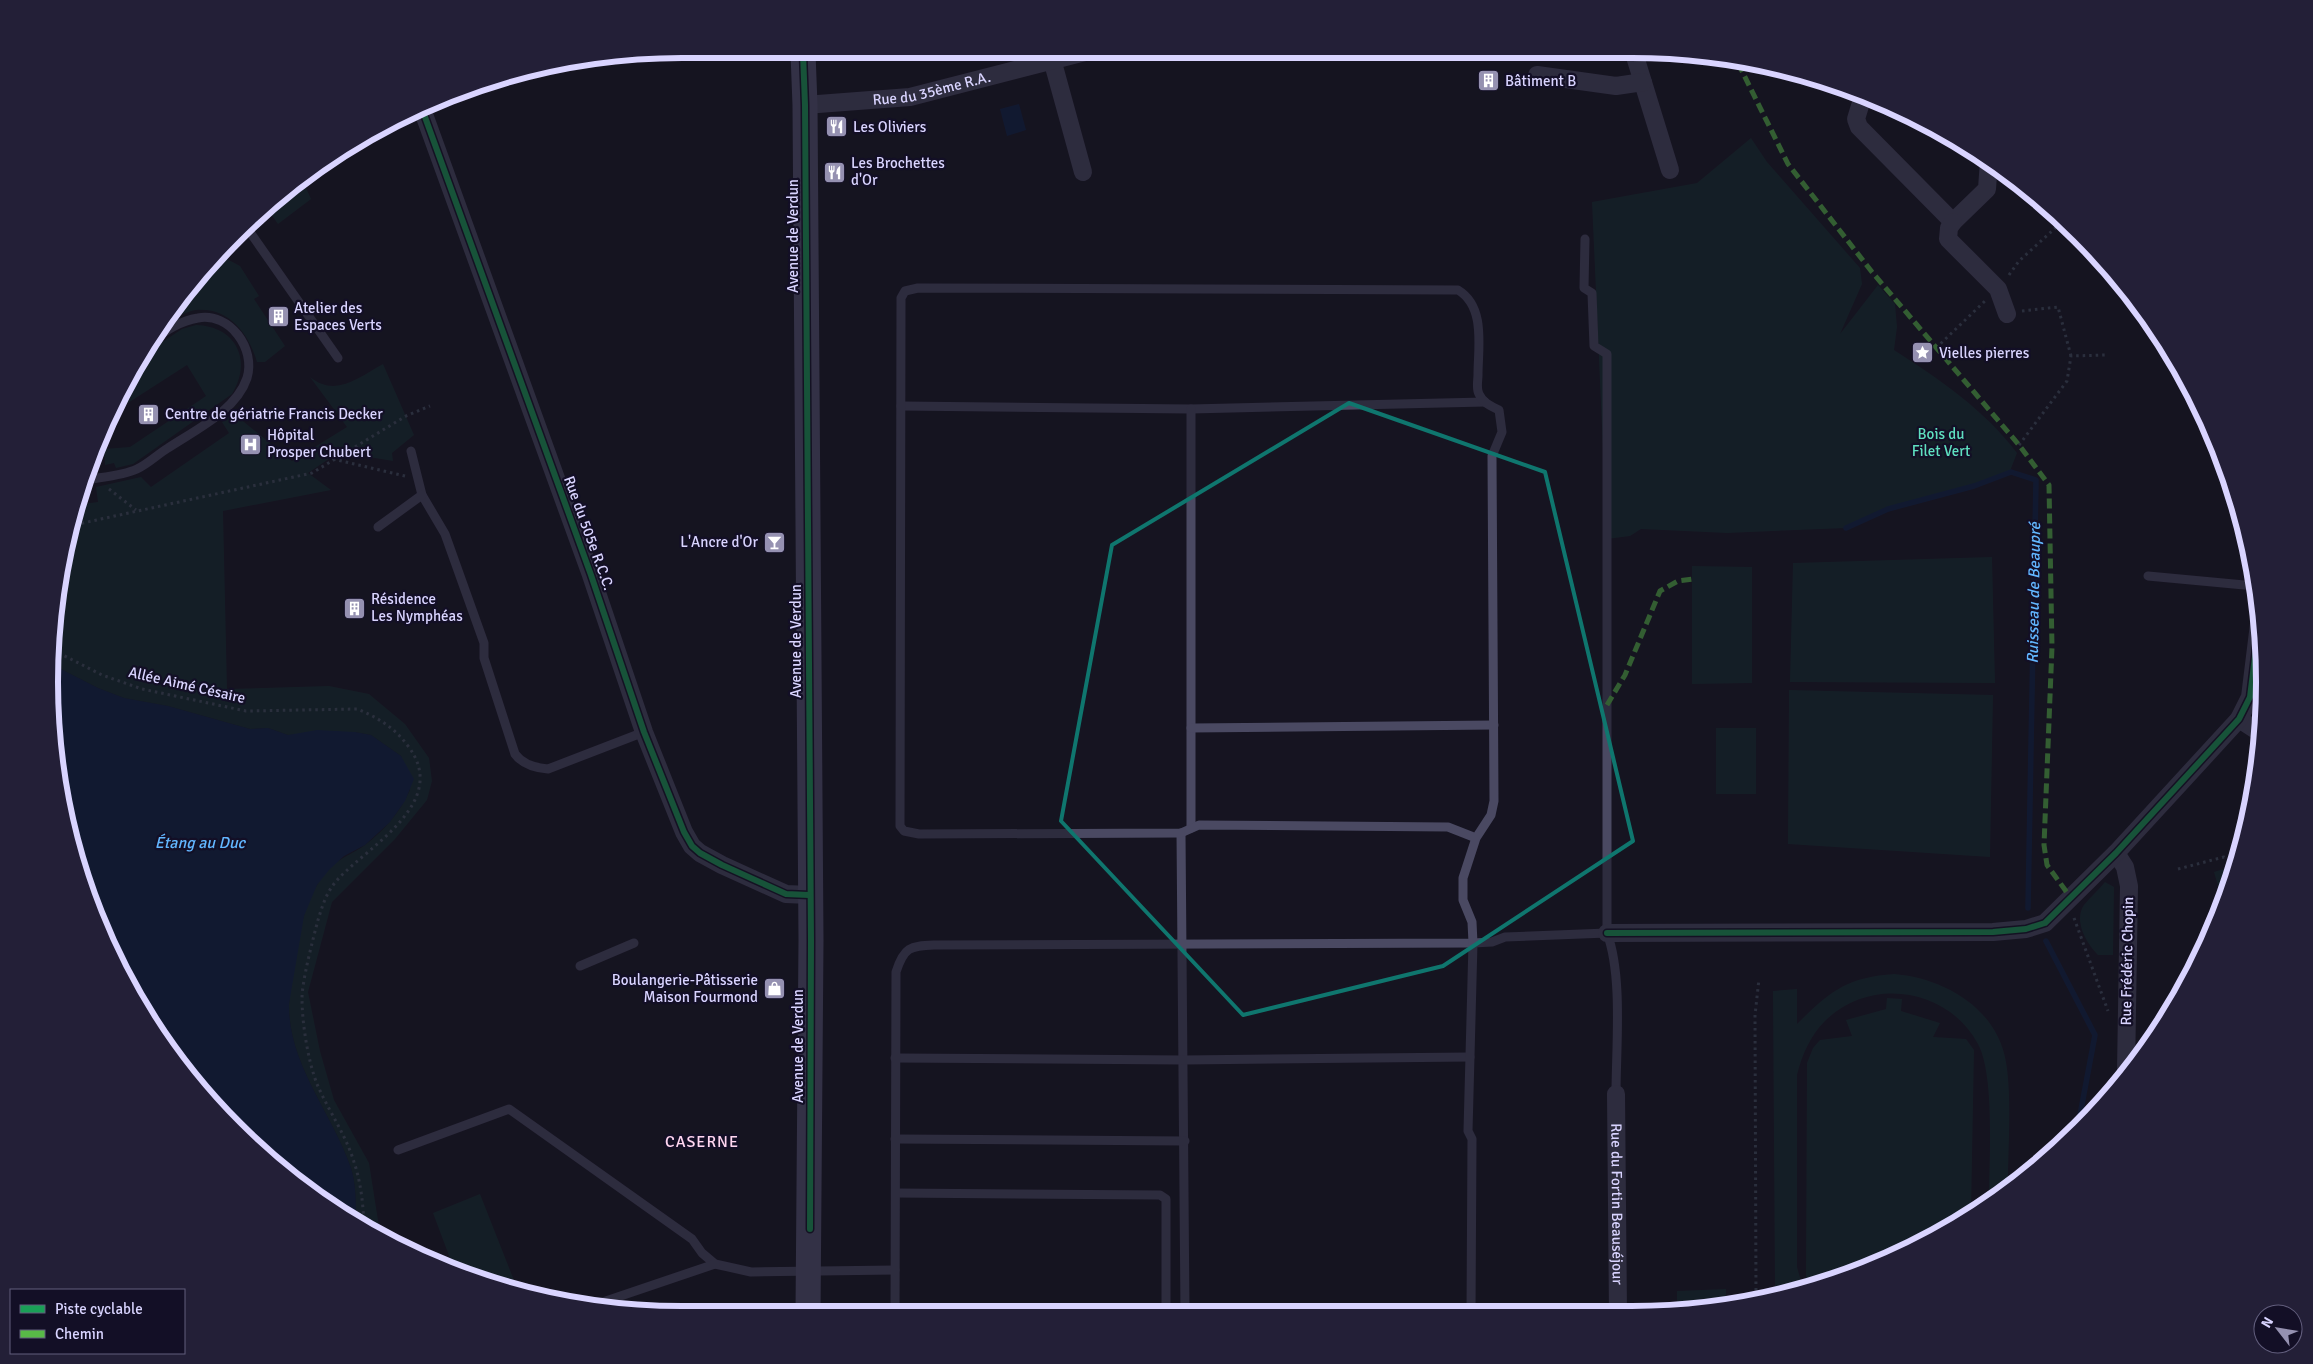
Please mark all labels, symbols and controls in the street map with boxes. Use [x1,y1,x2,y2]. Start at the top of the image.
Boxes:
street label: Rue du 35ème R.A. [872,68,993,109]
building icon: Bâtiment B [1477,69,1501,93]
place label: Bâtiment B [1505,72,1576,90]
restaurant icon: Les Oliviers [825,115,849,139]
place label: Les Oliviers [853,118,927,136]
place label: Les Brochettes d'Or [851,154,945,189]
restaurant icon: Les Brochettes d'Or [823,160,847,184]
street label: Avenue de Verdun [784,179,802,293]
place label: Atelier des Espaces Verts [294,299,382,334]
building icon: Atelier des Espaces Verts [266,305,290,329]
place icon: Vielles pierres [1911,341,1935,365]
place label: Vielles pierres [1939,344,2030,362]
building icon: Centre de gériatrie Francis Decker [137,402,161,426]
place label: Centre de gériatrie Francis Decker [165,405,383,423]
park label: Bois du Filet Vert [1912,425,1970,460]
place label: Hôpital Prosper Chubert [267,426,371,461]
hospital icon: Hôpital Prosper Chubert [239,432,263,456]
street label: Rue du 505e R.C.C. [560,473,618,593]
water label: Ruisseau de Beaupré [2023,520,2045,664]
bar icon: L'Ancre d'Or [762,530,786,554]
place label: L'Ancre d'Or [680,533,758,551]
street label: Avenue de Verdun [787,584,805,698]
place label: Résidence Les Nymphéas [371,590,463,625]
building icon: Résidence Les Nymphéas [343,596,367,620]
street label: Allée Aimé Césaire [127,663,247,707]
water label: Étang au Duc [155,833,247,853]
street label: Rue Frédéric Chopin [2117,896,2137,1026]
place label: Boulangerie-Pâtisserie Maison Fourmond [612,971,758,1006]
shop icon: Boulangerie-Pâtisserie Maison Fourmond [762,977,786,1001]
street label: Avenue de Verdun [789,989,807,1103]
street label: Rue du Fortin Beauséjour [1607,1123,1627,1285]
district label: CASERNE [665,1132,739,1152]
legend [10,1289,185,1354]
text: Piste cyclable [55,1300,143,1318]
north arrow [2253,1304,2303,1354]
text: N [2257,1314,2277,1331]
text: Chemin [55,1325,104,1343]

